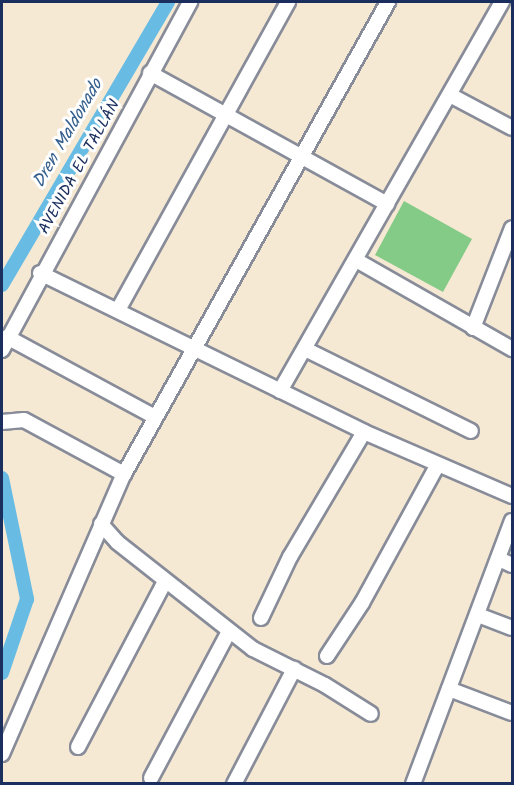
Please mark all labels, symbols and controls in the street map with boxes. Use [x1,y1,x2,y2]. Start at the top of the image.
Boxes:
water label: Dren Maldonado [29,76,109,192]
street label: AVENIDA EL TALLÁN [35,96,125,238]

